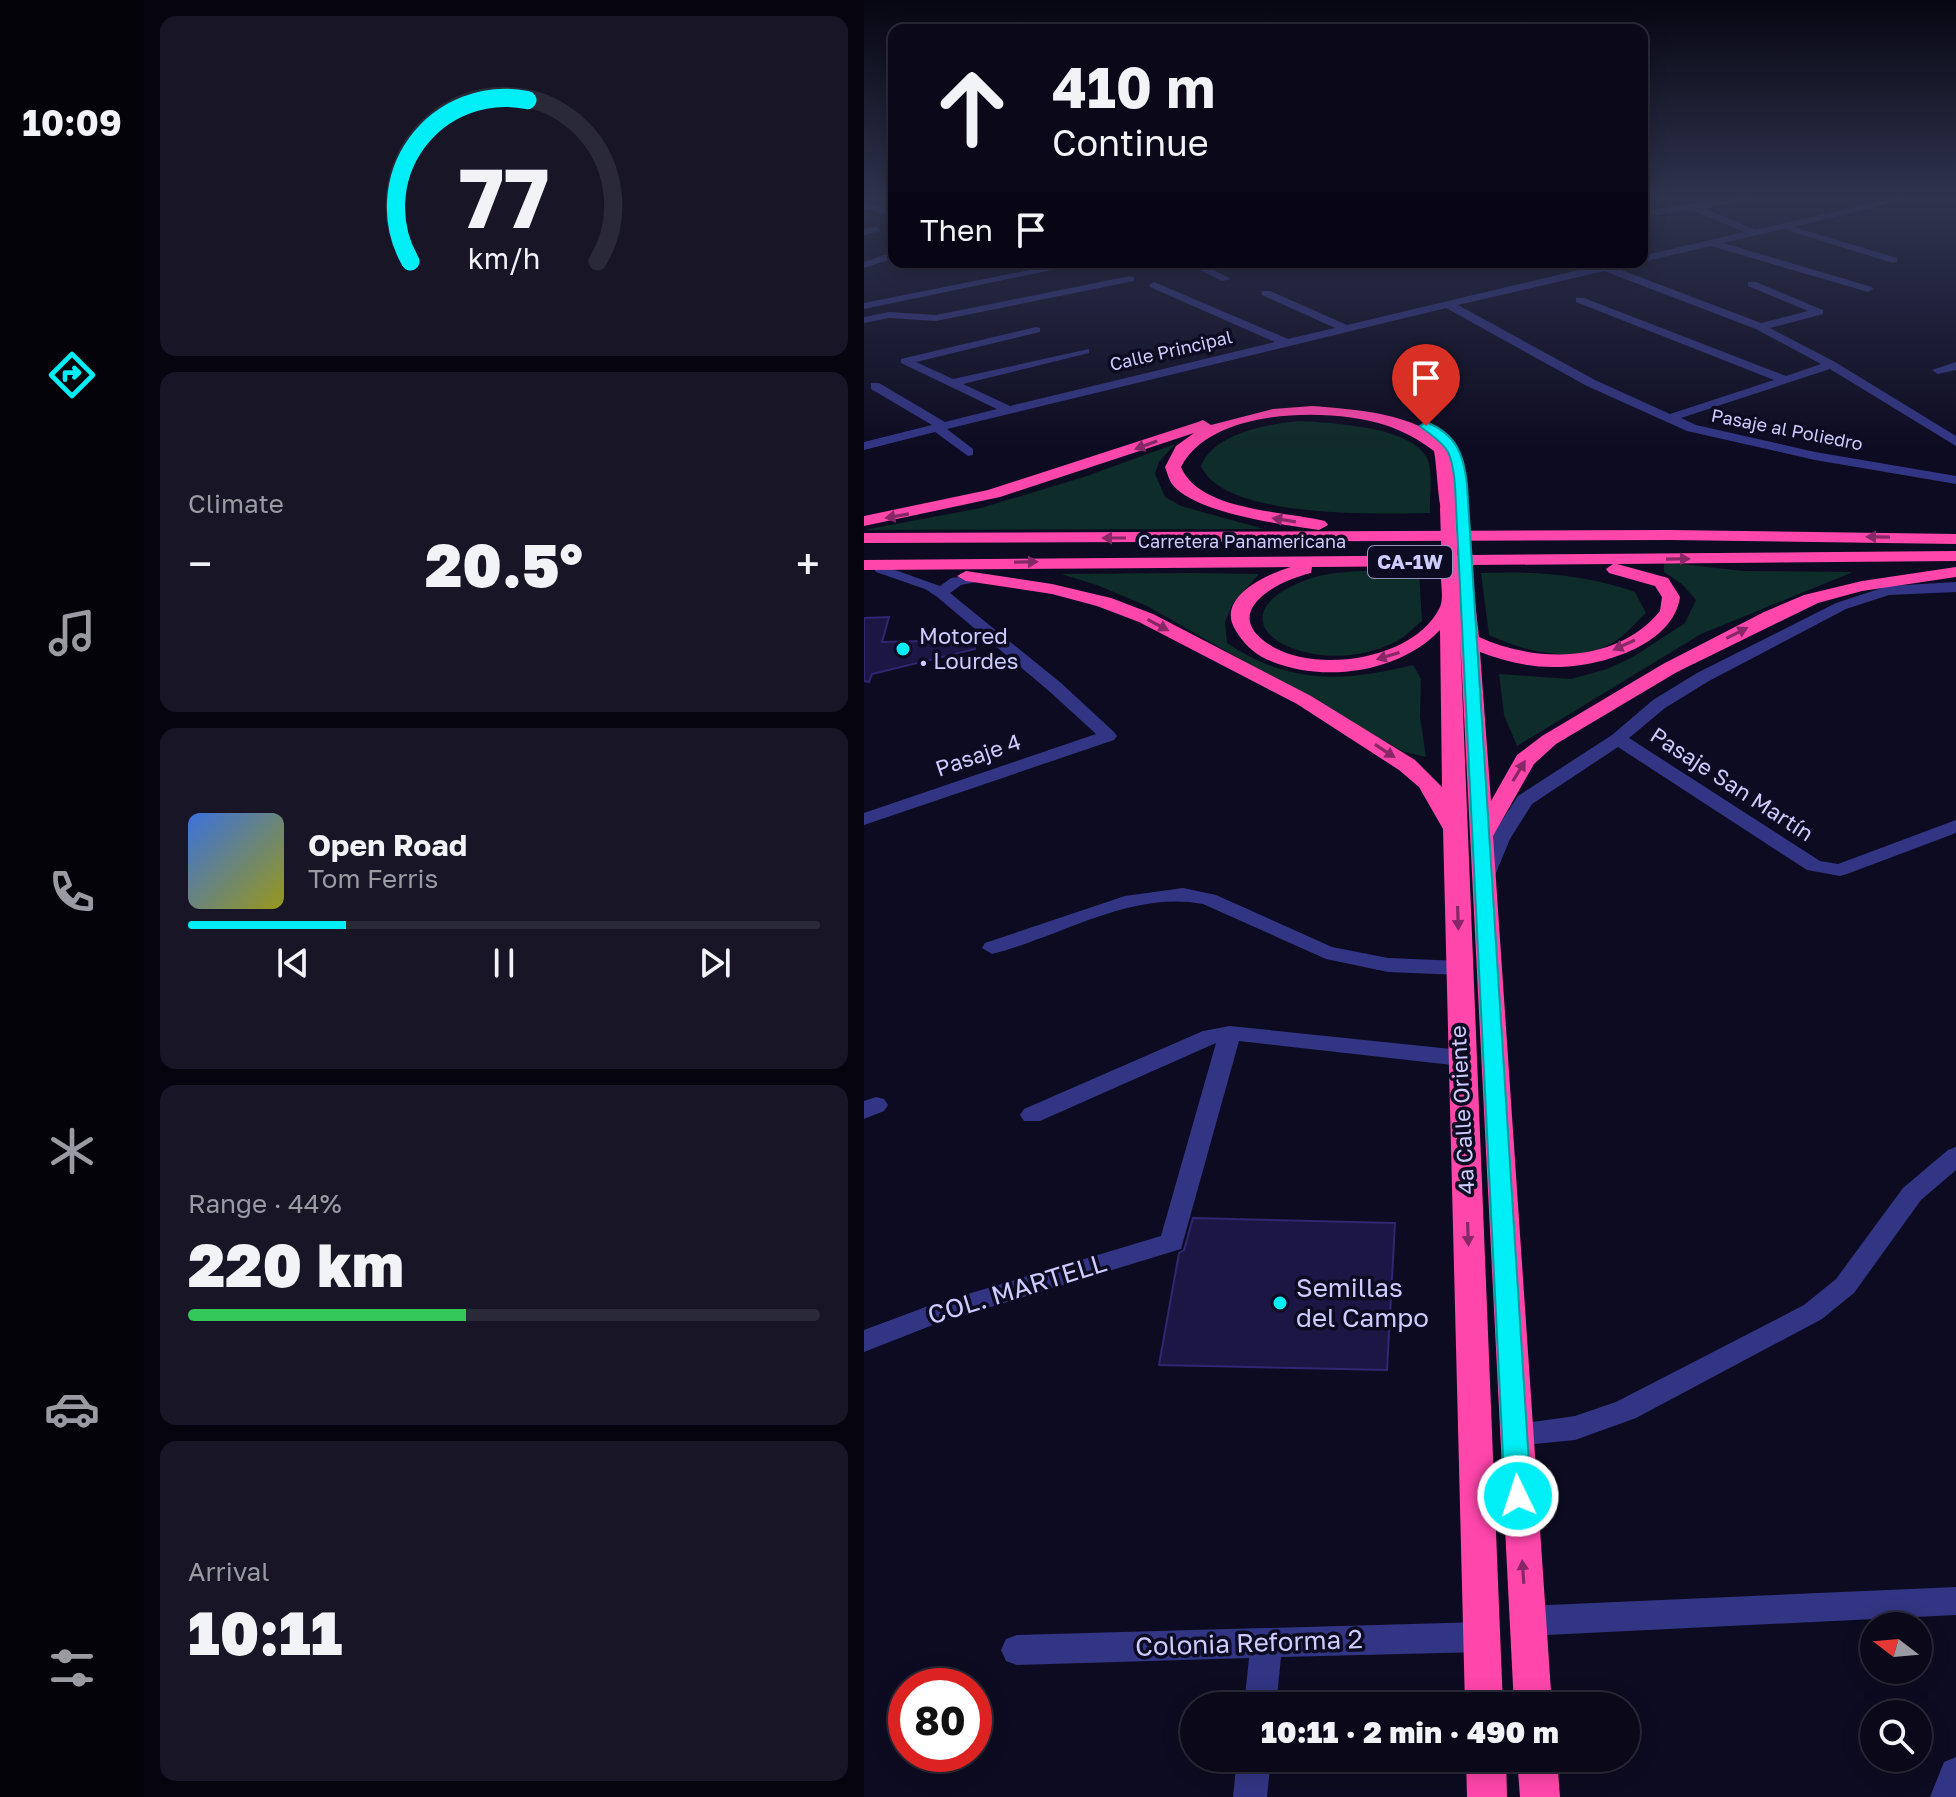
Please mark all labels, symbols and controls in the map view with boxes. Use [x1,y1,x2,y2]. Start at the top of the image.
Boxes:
text: 410 m [1052,53,1215,120]
icon: ahead [920,56,1024,160]
text: 10:09 [22,101,122,144]
text: Continue [1052,121,1209,164]
text: 77 [459,146,549,246]
icon: arrive [1009,208,1053,252]
text: Then [920,212,993,248]
text: km/h [468,241,540,275]
street label: Calle Principal [1107,325,1234,375]
pin [1392,344,1460,426]
icon: directions [44,347,100,403]
icon: arrive [1404,356,1448,400]
street label: Pasaje al Poliedro [1710,404,1865,454]
one-way arrow [1134,439,1158,451]
text: Climate [188,488,284,519]
one-way arrow [884,511,909,523]
one-way arrow [1271,513,1296,526]
text: 20.5° [425,528,583,600]
street label: Carretera Panamericana [1138,530,1346,552]
one-way arrow [1865,531,1890,543]
one-way arrow [1101,532,1126,544]
text: − [188,537,212,590]
text: + [796,537,820,590]
road number: CA-1W [1368,546,1452,578]
one-way arrow [1666,552,1691,565]
one-way arrow [1014,556,1039,569]
icon: music [44,605,100,661]
one-way arrow [1147,618,1170,631]
place label: Motored • Lourdes [919,622,1018,674]
one-way arrow [1726,626,1749,640]
one-way arrow [1612,638,1636,652]
marker: Motored • Lourdes [894,640,912,658]
one-way arrow [1376,650,1400,663]
street label: Pasaje San Martín [1646,721,1819,846]
street label: Pasaje 4 [932,727,1024,782]
one-way arrow [1374,744,1396,758]
one-way arrow [1512,760,1526,782]
text: Open Road [308,827,467,863]
text: Tom Ferris [308,863,438,894]
icon: phone [44,864,100,920]
one-way arrow [1452,906,1465,931]
icon: previous [271,941,315,985]
icon: pause [482,941,526,985]
icon: next [693,941,737,985]
street label: 4a Calle Oriente [1444,1025,1479,1195]
icon: climate [44,1123,100,1179]
text: Range · 44% [188,1188,342,1219]
one-way arrow [1461,1222,1474,1247]
text: 220 km [188,1228,404,1300]
street label: COL. MARTELL [924,1247,1110,1330]
place label: Semillas del Campo [1296,1272,1429,1333]
marker: Semillas del Campo [1271,1294,1289,1312]
icon: car [44,1381,100,1437]
position arrow [1476,1454,1560,1538]
text: Arrival [188,1556,269,1587]
one-way arrow [1516,1559,1529,1584]
text: 10:11 [188,1596,342,1668]
north arrow [1860,1612,1932,1684]
map controls [1860,1612,1932,1772]
street label: Colonia Reforma 2 [1135,1623,1363,1662]
icon: filters [44,1640,100,1696]
speed limit sign: 80 [888,1668,992,1772]
button: search [1860,1700,1932,1772]
text: 10:11 · 2 min · 490 m [1261,1714,1559,1750]

